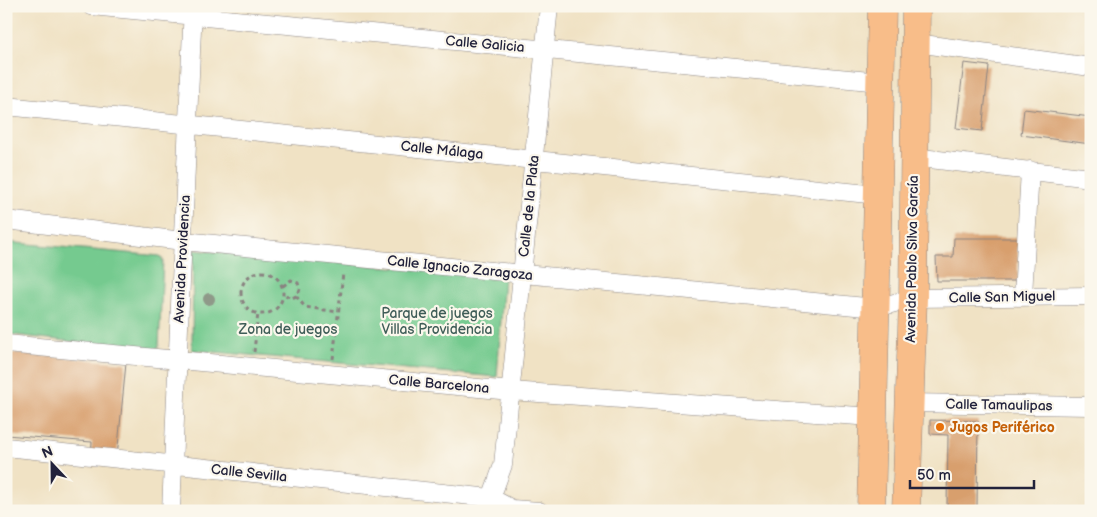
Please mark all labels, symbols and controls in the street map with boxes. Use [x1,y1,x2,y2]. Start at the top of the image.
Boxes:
street label: Calle Galicia [445,32,525,56]
street label: Calle Málaga [400,137,484,163]
street label: Calle de la Plata [515,154,543,258]
street label: Avenida Pablo Silva García [902,175,922,343]
street label: Avenida Providencia [170,194,194,323]
street label: Calle Ignacio Zaragoza [386,252,534,284]
street label: Calle San Miguel [949,288,1055,306]
park label: Parque de juegos Villas Providencia [381,305,493,338]
park label: Zona de juegos [238,321,337,338]
street label: Calle Barcelona [388,371,490,397]
street label: Calle Tamaulipas [945,396,1053,414]
place label: Jugos Periférico [950,419,1055,436]
marker: Jugos Periférico [934,421,946,433]
north arrow [28,440,78,490]
text: N [39,443,55,462]
scale bar [910,457,1033,489]
street label: Calle Sevilla [210,461,288,485]
text: 50 m [917,466,951,485]

